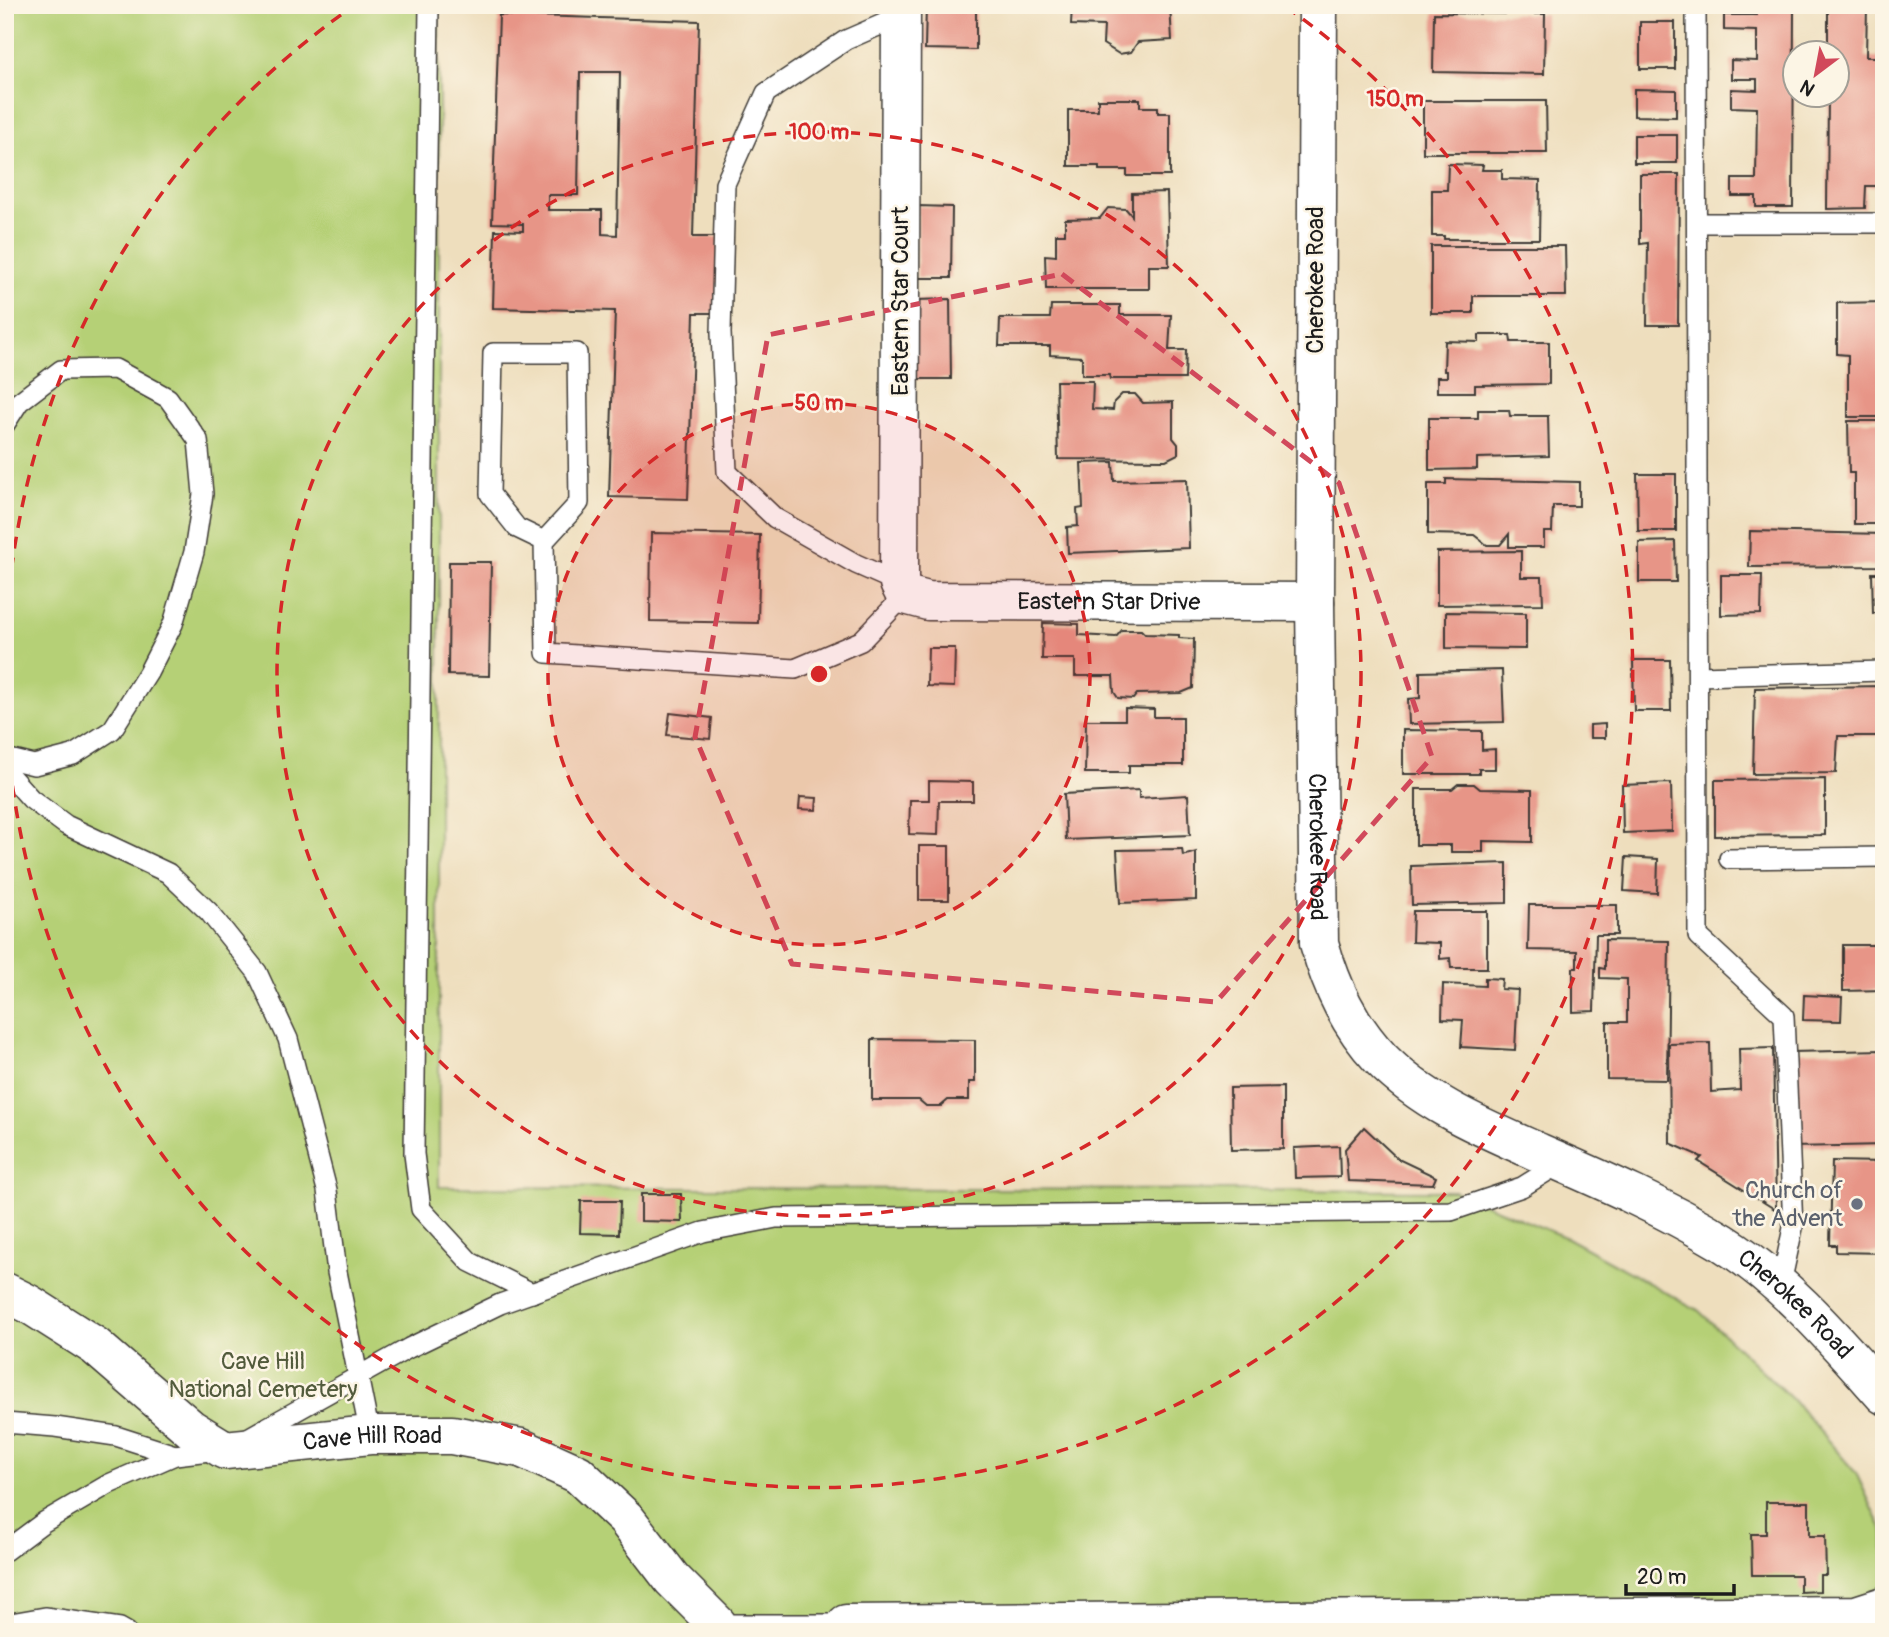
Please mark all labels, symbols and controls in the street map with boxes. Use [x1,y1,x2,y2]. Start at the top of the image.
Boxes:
north arrow [1780,38,1850,108]
text: N [1796,74,1819,101]
text: 150 m [1366,86,1424,113]
text: 100 m [789,119,849,146]
street label: Eastern Star Court [886,206,915,396]
street label: Cherokee Road [1301,206,1330,354]
text: 50 m [795,390,844,417]
street label: Eastern Star Drive [1017,587,1201,616]
centre of rings [807,662,831,686]
street label: Cherokee Road [1303,773,1333,921]
place label: Church of the Advent [1732,1176,1843,1233]
marker: Church of the Advent [1849,1196,1865,1212]
street label: Cherokee Road [1732,1243,1859,1365]
park label: Cave Hill National Cemetery [169,1347,357,1404]
street label: Cave Hill Road [301,1420,442,1456]
scale bar [1626,1553,1735,1597]
text: 20 m [1637,1564,1686,1591]

